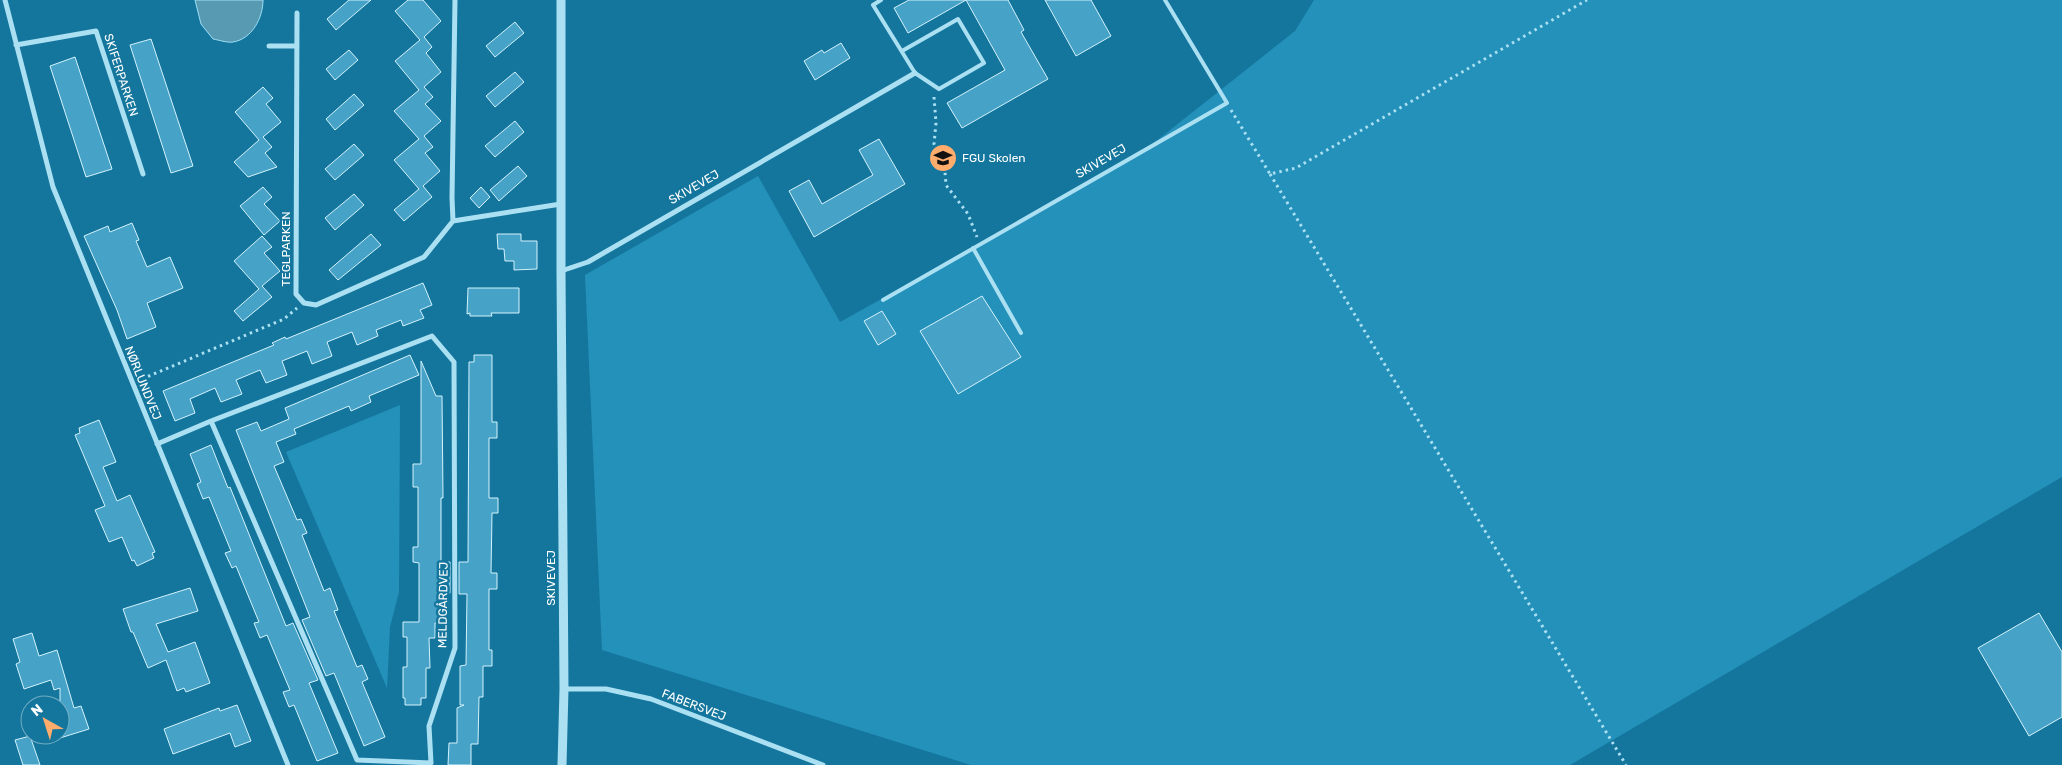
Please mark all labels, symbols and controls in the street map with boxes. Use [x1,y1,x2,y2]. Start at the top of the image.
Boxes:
street label: SKIFERPARKEN [101,32,141,118]
street label: SKIVEVEJ [1073,141,1129,181]
school or university icon: FGU Skolen [928,143,958,173]
place label: FGU Skolen [962,151,1026,165]
street label: SKIVEVEJ [666,167,722,207]
street label: TEGLPARKEN [279,211,293,287]
street label: NØRLUNDVEJ [122,344,164,422]
street label: SKIVEVEJ [544,550,558,606]
street label: MELDGÅRDVEJ [435,562,451,648]
street label: FABERSVEJ [660,686,728,724]
north arrow [20,695,70,745]
text: N [28,701,46,720]

